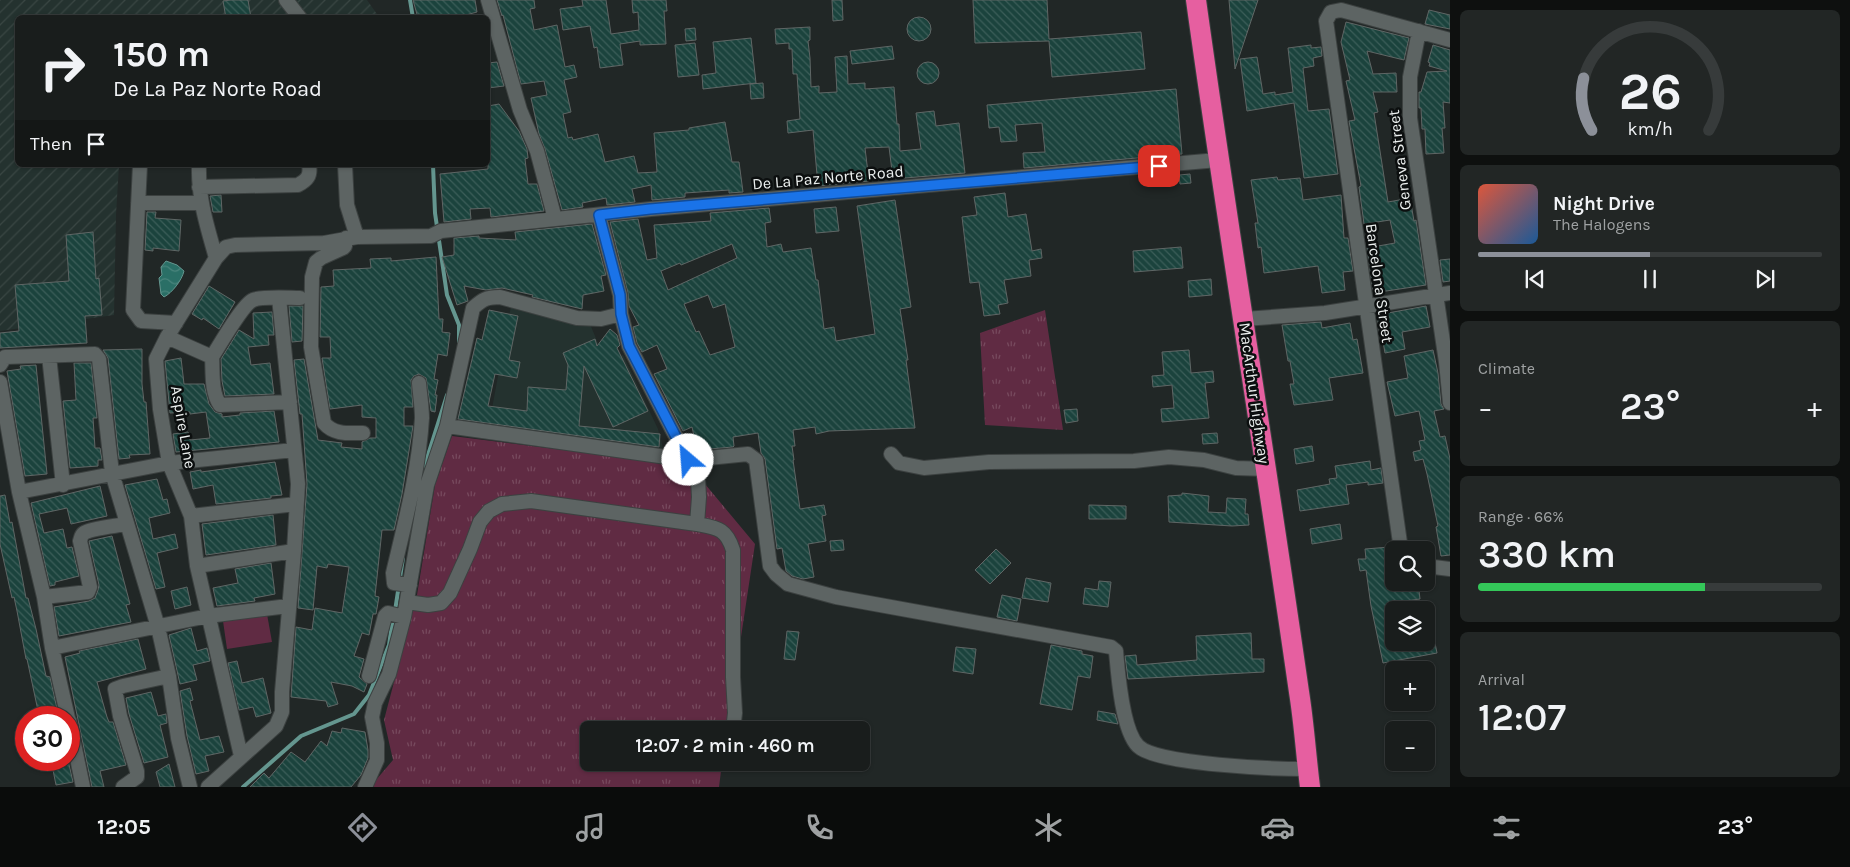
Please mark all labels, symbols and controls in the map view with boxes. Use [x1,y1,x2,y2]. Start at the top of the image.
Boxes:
text: 150 m [113,34,210,75]
icon: right [30,35,95,100]
text: 26 [1618,61,1682,122]
text: De La Paz Norte Road [113,76,322,102]
street label: Geneva Street [1384,109,1415,211]
text: km/h [1627,119,1673,140]
icon: arrive [82,130,110,158]
text: Then [30,133,72,155]
pin [1138,145,1180,187]
icon: arrive [1145,152,1173,180]
street label: De La Paz Norte Road [751,161,905,194]
text: Night Drive [1553,193,1655,215]
text: The Halogens [1553,215,1651,234]
street label: Barcelona Street [1362,222,1397,344]
icon: previous [1521,265,1549,293]
icon: pause [1636,265,1664,293]
icon: next [1751,265,1779,293]
street label: MacArthur Highway [1235,321,1274,466]
text: Climate [1478,359,1535,378]
street label: Aspire Lane [167,384,200,470]
text: 23° [1620,384,1680,429]
text: − [1478,391,1493,424]
text: + [1807,391,1822,424]
position arrow [661,433,713,485]
text: Range · 66% [1478,507,1564,526]
text: 330 km [1478,532,1616,577]
map controls [1385,541,1435,771]
button: search [1385,541,1435,591]
button: layers [1385,601,1435,651]
button: + [1385,661,1435,711]
text: Arrival [1478,670,1525,689]
text: 12:07 [1478,695,1566,740]
speed limit sign: 30 [15,706,80,771]
button: − [1385,721,1435,771]
text: 12:07 · 2 min · 460 m [635,735,815,757]
icon: directions [345,810,380,845]
icon: music [573,810,608,845]
icon: phone [802,810,837,845]
icon: climate [1031,810,1066,845]
icon: car [1260,810,1295,845]
icon: filters [1489,810,1524,845]
text: 12:05 [97,814,151,840]
text: 23° [1718,814,1753,840]

